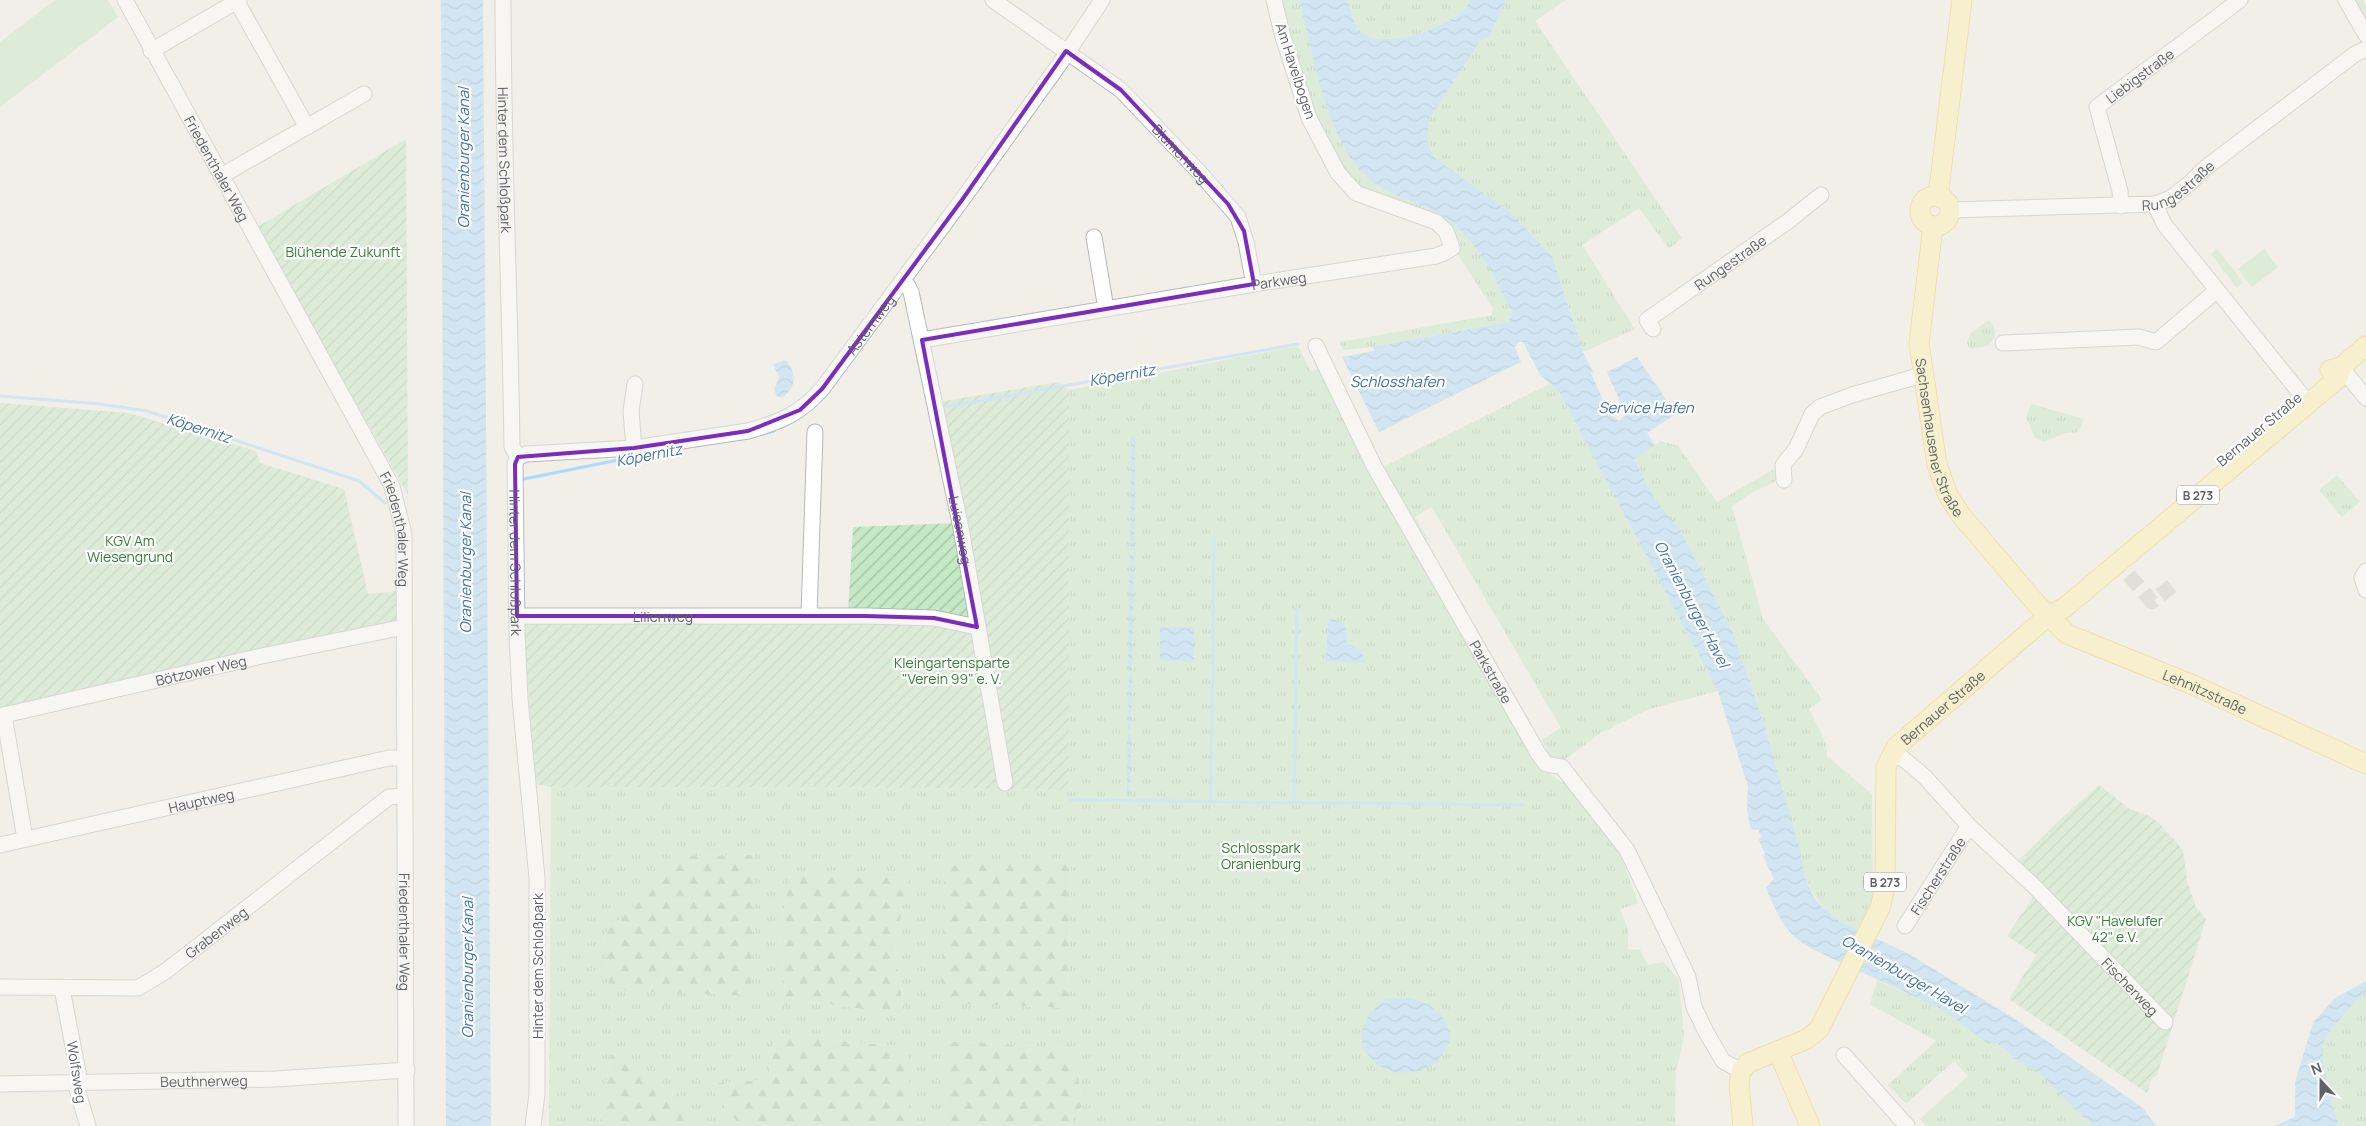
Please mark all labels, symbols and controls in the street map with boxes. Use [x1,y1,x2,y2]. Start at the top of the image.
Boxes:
street label: Am Havelbogen [1272,20,1320,122]
street label: Liebigstraße [2101,44,2177,107]
water label: Oranienburger Kanal [453,85,474,229]
street label: Hinter dem Schloßpark [494,87,517,234]
street label: Friedenthaler Weg [181,112,254,225]
street label: Blumenweg [1149,120,1214,187]
street label: Rungestraße [2142,155,2218,214]
street label: Rungestraße [1690,230,1770,294]
park label: Blühende Zukunft [285,242,401,261]
street label: Parkweg [1250,267,1308,294]
street label: Asternweg [841,291,898,358]
street label: Sachsenhausener Straße [1912,357,1969,520]
water label: Köpernitz [1087,359,1159,391]
water label: Schlosshafen [1350,371,1445,392]
street label: Bernauer Straße [2212,388,2306,470]
water label: Service Hafen [1598,397,1695,418]
water label: Köpernitz [164,408,236,449]
water label: Köpernitz [614,438,686,472]
street label: Friedenthaler Weg [376,468,414,587]
road number: B 273 [2177,486,2219,504]
street label: Hinter dem Schloßpark [506,489,527,637]
water label: Oranienburger Kanal [455,490,476,634]
street label: Luisenweg [945,494,977,566]
park label: KGV Am Wiesengrund [87,531,173,566]
water label: Oranienburger Havel [1650,537,1736,673]
street label: Lilienweg [633,607,693,626]
street label: Parkstraße [1466,636,1517,707]
street label: Bötzower Weg [154,650,248,690]
park label: Kleingartensparte "Verein 99" e. V. [894,653,1010,688]
street label: Lehnitzstraße [2160,664,2250,718]
street label: Bernauer Straße [1896,665,1989,749]
street label: Hauptweg [166,784,236,817]
street label: Fischerstraße [1905,833,1969,918]
park label: Schlosspark Oranienburg [1221,838,1302,873]
road number: B 273 [1864,872,1906,892]
street label: Friedenthaler Weg [396,873,415,991]
street label: Hinter dem Schloßpark [528,892,547,1039]
water label: Oranienburger Kanal [457,895,478,1039]
street label: Grabenweg [181,902,251,962]
park label: KGV "Havelufer 42" e.V. [2067,911,2163,946]
water label: Oranienburger Havel [1838,930,1972,1020]
street label: Fischerweg [2098,953,2163,1019]
street label: Wolfsweg [63,1040,91,1104]
north arrow [2296,1056,2346,1106]
text: N [2308,1058,2324,1079]
street label: Beuthnerweg [160,1070,248,1091]

